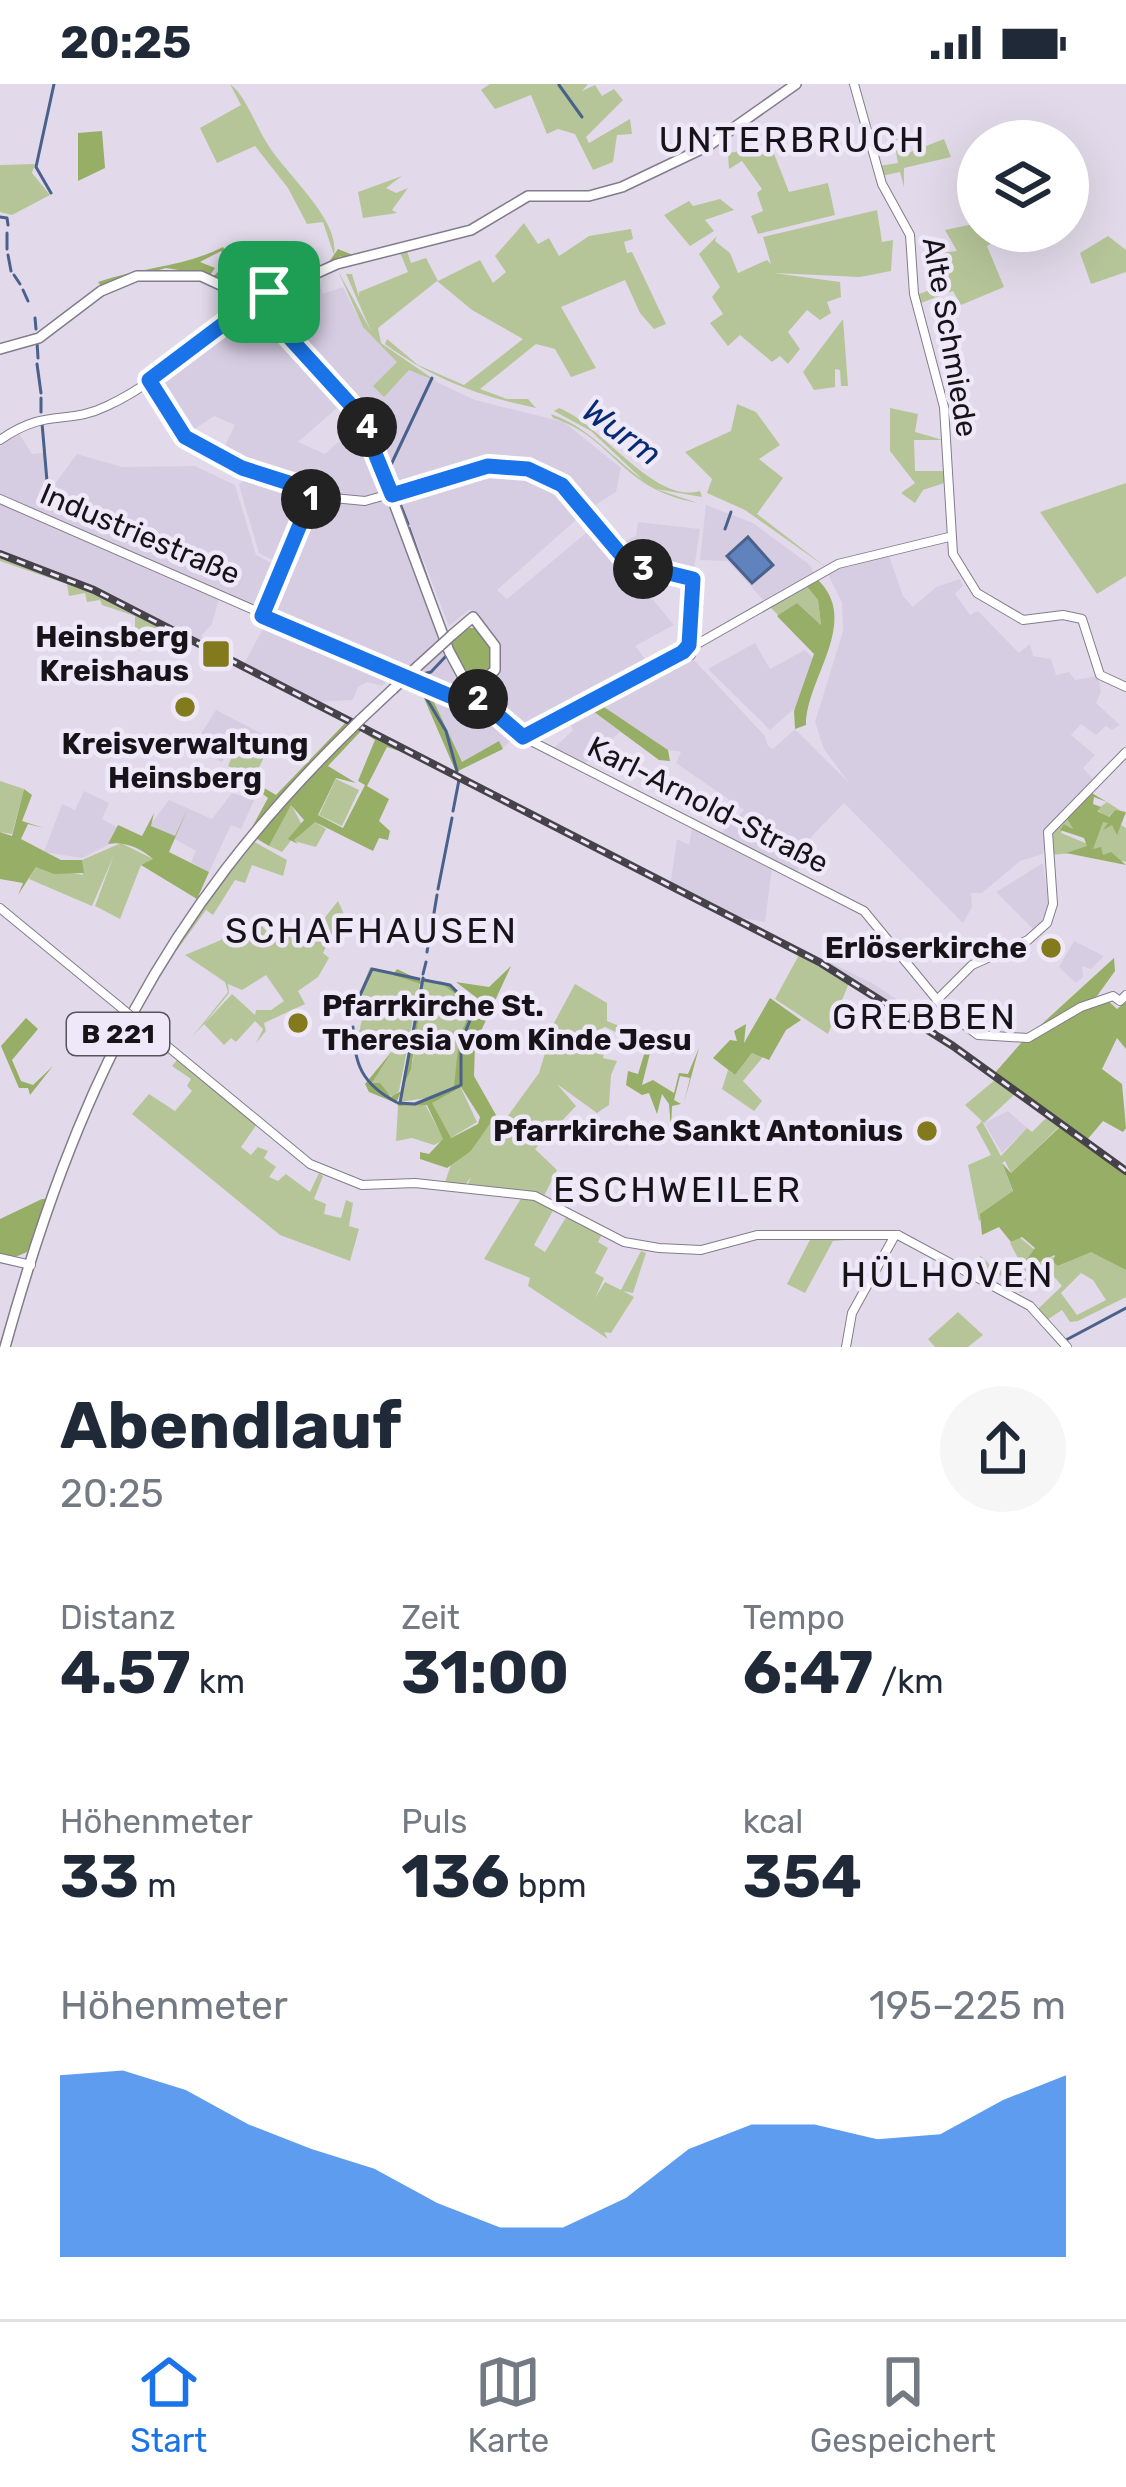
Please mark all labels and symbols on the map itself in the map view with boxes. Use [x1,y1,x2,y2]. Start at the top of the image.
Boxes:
district label: UNTERBRUCH [658,118,928,161]
street label: Alte Schmiede [915,234,985,440]
pin [218,241,320,343]
water label: Wurm [575,390,669,474]
pin: 4 [337,397,397,457]
pin: 1 [281,469,341,529]
street label: Industriestraße [34,476,246,592]
pin: 3 [613,539,673,599]
place label: Heinsberg Kreishaus [35,619,189,689]
marker: Heinsberg Kreishaus [200,638,232,670]
pin: 2 [448,669,508,729]
marker: Kreisverwaltung Heinsberg [172,694,198,720]
place label: Kreisverwaltung Heinsberg [62,726,308,796]
street label: Karl-Arnold-Straße [582,729,834,881]
district label: SCHAFHAUSEN [225,909,519,952]
place label: Erlöserkirche [825,930,1027,966]
marker: Erlöserkirche [1038,935,1064,961]
place label: Pfarrkirche St. Theresia vom Kinde Jesu [322,988,692,1058]
district label: GREBBEN [832,995,1018,1038]
marker: Pfarrkirche St. Theresia vom Kinde Jesu [285,1010,311,1036]
road number: B 221 [67,1013,169,1055]
place label: Pfarrkirche Sankt Antonius [493,1113,903,1149]
marker: Pfarrkirche Sankt Antonius [914,1118,940,1144]
district label: ESCHWEILER [553,1168,803,1211]
district label: HÜLHOVEN [841,1253,1056,1296]

